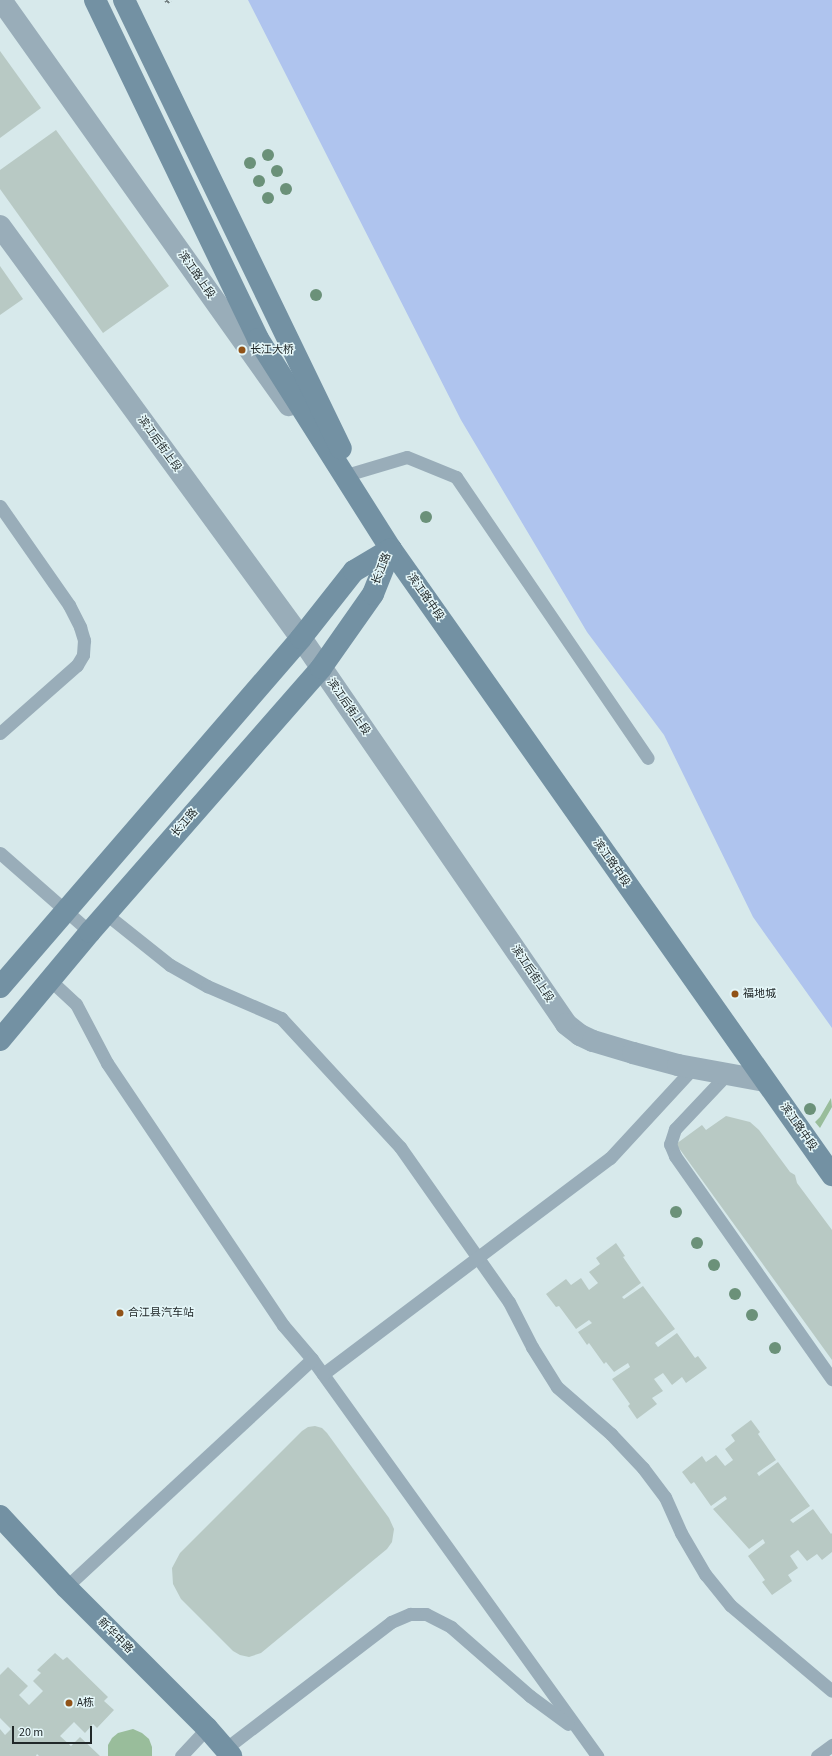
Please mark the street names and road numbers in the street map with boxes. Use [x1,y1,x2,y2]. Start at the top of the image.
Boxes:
street label: 滨江路上段 [175,249,217,301]
street label: 滨江后街上段 [134,413,184,475]
street label: 长江路 [370,551,394,587]
street label: 滨江路中段 [404,571,446,623]
street label: 滨江后街上段 [324,676,372,738]
street label: 长江路 [169,806,201,840]
street label: 滨江路中段 [590,837,632,889]
street label: 滨江后街上段 [508,943,556,1005]
street label: 滨江路中段 [777,1101,819,1153]
street label: 新华中路 [95,1616,135,1656]

